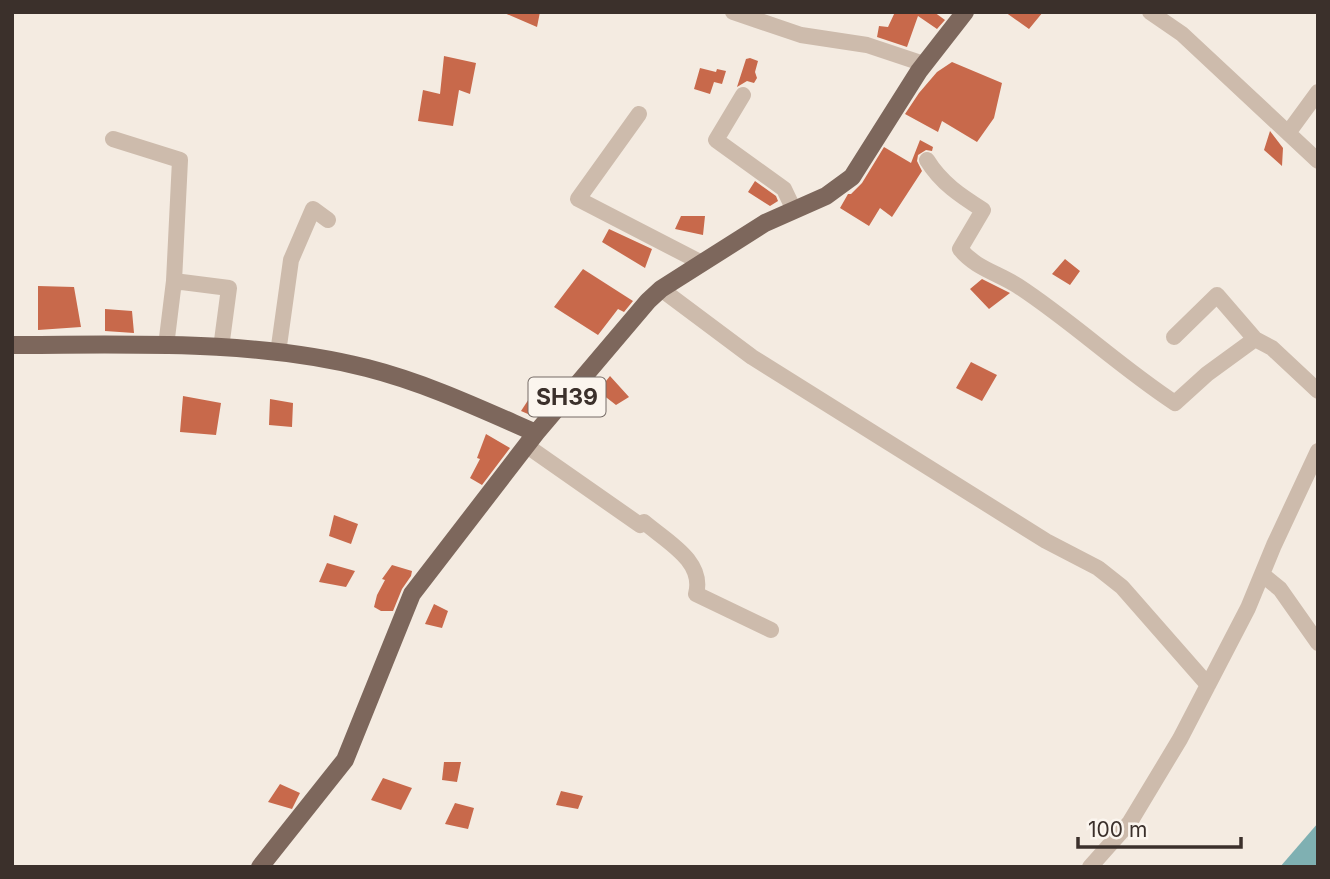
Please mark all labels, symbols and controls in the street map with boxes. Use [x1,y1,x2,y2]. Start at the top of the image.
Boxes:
road number: SH39 [528,378,606,416]
scale bar [1078,806,1241,850]
text: 100 m [1088,817,1147,842]

